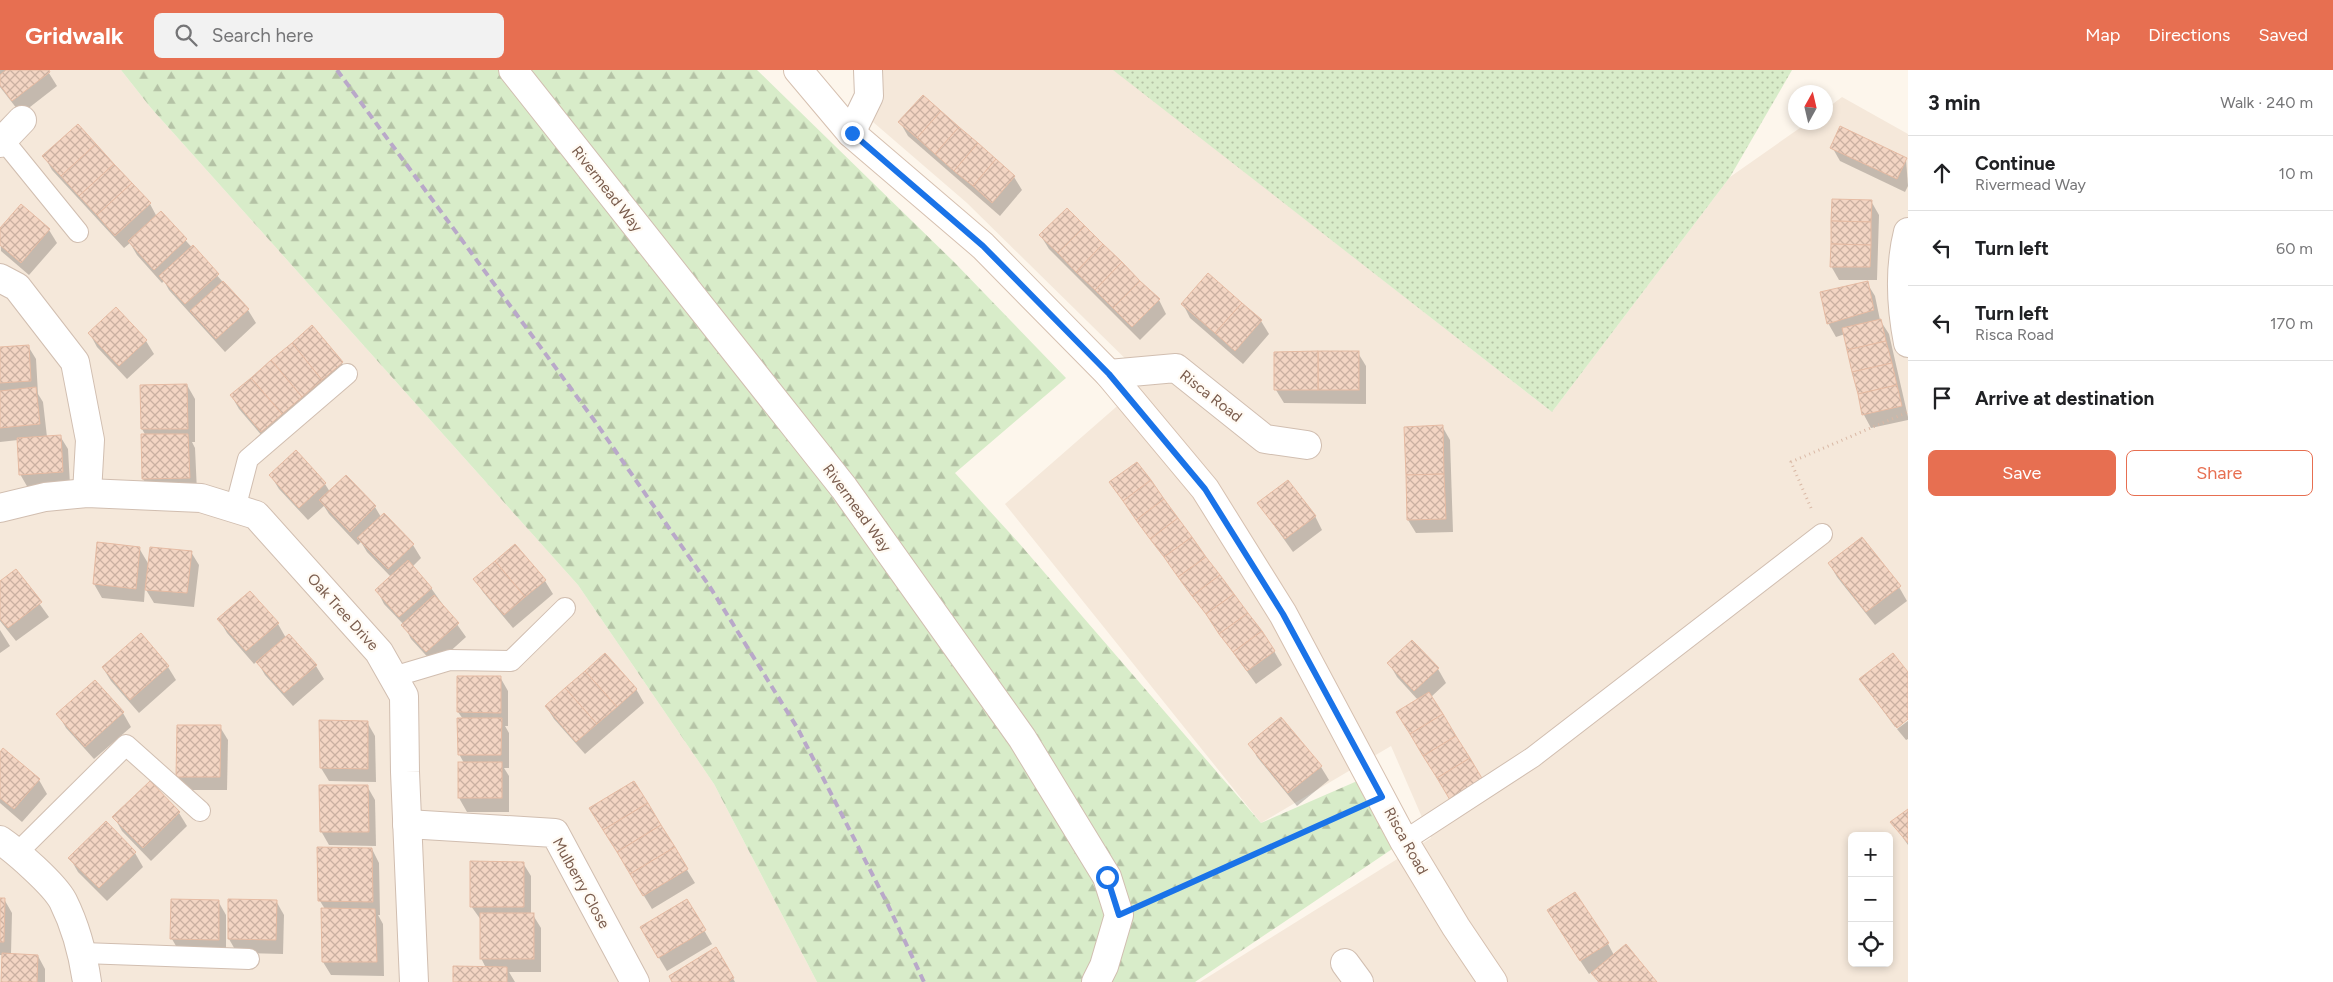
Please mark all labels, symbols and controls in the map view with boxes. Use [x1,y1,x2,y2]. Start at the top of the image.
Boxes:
search box [154,13,504,58]
text: Gridwalk [25,21,124,50]
icon: search [172,21,200,49]
text: Search here [212,24,313,47]
text: Map [2085,24,2120,46]
text: Directions [2148,24,2230,46]
text: Saved [2258,24,2308,46]
north arrow [1788,85,1833,130]
text: 3 min [1928,90,1980,115]
text: Walk · 240 m [2220,93,2313,112]
route end [841,122,864,145]
street label: Rivermead Way [568,142,646,236]
text: Continue [1975,152,2055,175]
icon: ahead [1928,159,1956,187]
text: 10 m [2279,164,2313,183]
text: Rivermead Way [1975,175,2086,194]
icon: left [1928,234,1956,262]
text: Turn left [1975,237,2049,260]
text: 60 m [2276,239,2313,258]
text: Turn left [1975,302,2049,325]
icon: left [1928,309,1956,337]
text: 170 m [2270,314,2313,333]
text: Risca Road [1975,325,2054,344]
street label: Risca Road [1176,366,1246,426]
icon: arrive [1928,384,1956,412]
text: Arrive at destination [1975,387,2154,410]
button: Save [1928,450,2116,496]
button: Share [2126,450,2313,496]
street label: Rivermead Way [819,461,895,555]
street label: Oak Tree Drive [304,570,382,654]
street label: Risca Road [1380,804,1432,878]
map controls [1848,832,1893,967]
button: + [1848,832,1893,877]
street label: Mulberry Close [549,834,613,932]
route start [1096,866,1119,889]
button: − [1848,877,1893,922]
button: locate [1848,922,1893,967]

